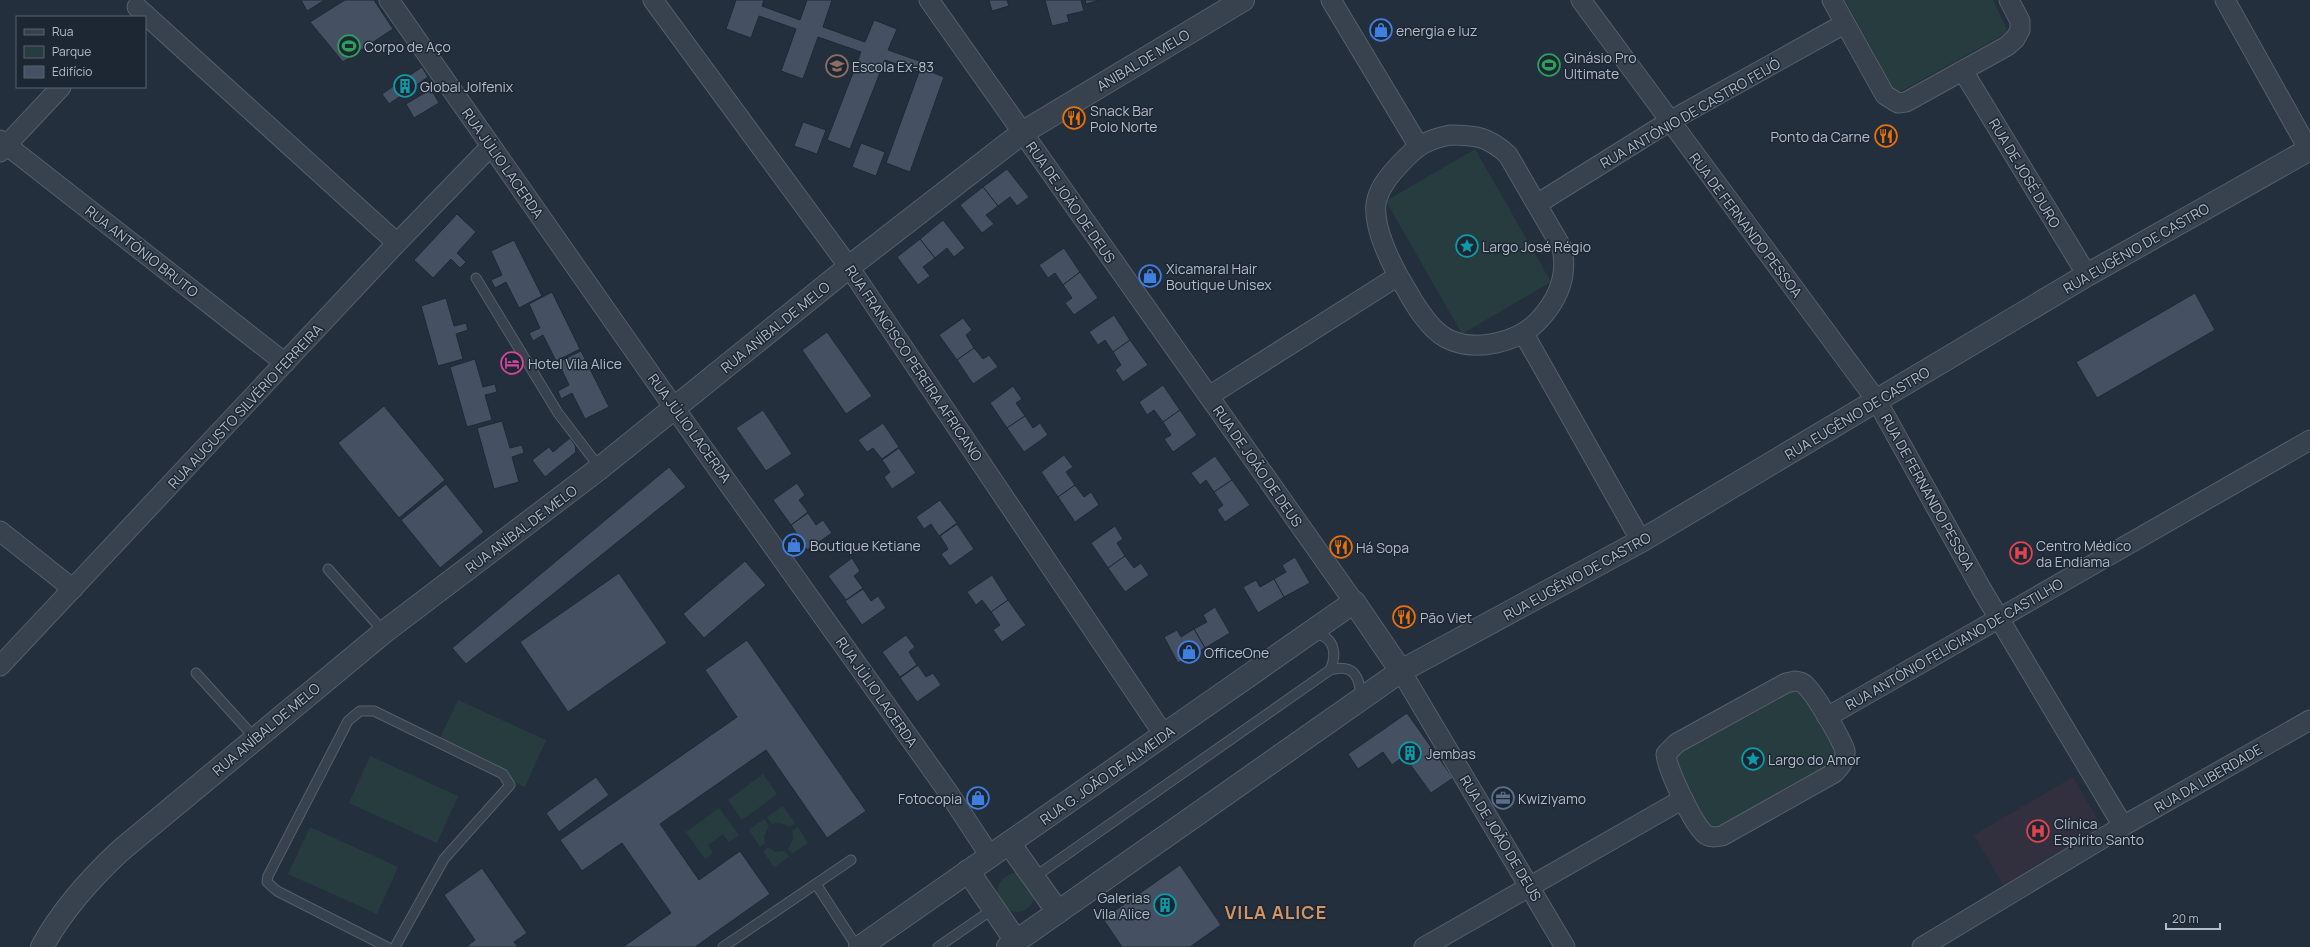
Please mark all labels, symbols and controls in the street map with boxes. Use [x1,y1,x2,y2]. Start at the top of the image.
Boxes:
legend [16,16,146,88]
shop icon: energia e luz [1368,17,1394,43]
place label: energia e luz [1396,21,1477,40]
text: Rua [52,23,73,40]
street label: ANIBAL DE MELO [1093,25,1193,95]
sports icon: Corpo de Aço [336,33,362,59]
place label: Corpo de Aço [364,37,451,56]
text: Parque [52,43,91,60]
place label: Ginásio Pro Ultimate [1564,48,1637,83]
sports icon: Ginásio Pro Ultimate [1536,52,1562,78]
school or university icon: Escola Ex-83 [824,53,850,79]
street label: RUA ANTÓNIO DE CASTRO FEIJÓ [1597,54,1783,172]
place label: Escola Ex-83 [852,57,934,76]
text: Edifício [52,63,92,80]
building icon: Global Jolfenix [392,73,418,99]
place label: Global Jolfenix [420,77,514,96]
place label: Snack Bar Polo Norte [1090,101,1157,136]
street label: RUA JÚLIO LACERDA [458,104,548,222]
restaurant icon: Snack Bar Polo Norte [1061,105,1087,131]
street label: RUA DE JOSÉ DURO [1985,115,2065,231]
restaurant icon: Ponto da Carne [1873,123,1899,149]
place label: Ponto da Carne [1770,127,1870,146]
street label: RUA DE JOÃO DE DEUS [1022,138,1120,267]
street label: RUA DE FERNANDO PESSOA [1685,149,1807,301]
street label: RUA EUGÊNIO DE CASTRO [2059,198,2213,298]
street label: RUA ANTÓNIO BRUTO [82,201,202,301]
place icon: Largo José Régio [1454,233,1480,259]
place label: Largo José Régio [1482,237,1591,256]
place label: Xicamaral Hair Boutique Unisex [1166,259,1272,294]
street label: RUA FRANCISCO PEREIRA AFRICANO [841,261,987,465]
shop icon: Xicamaral Hair Boutique Unisex [1137,263,1163,289]
street label: RUA ANÍBAL DE MELO [716,277,834,377]
street label: RUA AUGUSTO SILVÉRIO FERREIRA [164,320,327,492]
hotel icon: Hotel Vila Alice [499,350,525,376]
place label: Hotel Vila Alice [528,354,622,373]
street label: RUA EUGÊNIO DE CASTRO [1781,362,1933,464]
street label: RUA JÚLIO LACERDA [644,370,736,486]
street label: RUA DE JOÃO DE DEUS [1209,402,1307,531]
street label: RUA DE FERNANDO PESSOA [1877,410,1979,574]
street label: RUA ANÍBAL DE MELO [461,481,581,577]
street label: RUA EUGÊNIO DE CASTRO [1500,528,1654,624]
shop icon: Boutique Ketiane [781,532,807,558]
restaurant icon: Há Sopa [1328,534,1354,560]
place label: Boutique Ketiane [810,536,921,555]
place label: Centro Médico da Endiama [2036,536,2131,571]
place label: Há Sopa [1356,538,1409,557]
hospital icon: Centro Médico da Endiama [2008,540,2034,566]
street label: RUA ANTÓNIO FELICIANO DE CASTILHO [1842,574,2066,714]
restaurant icon: Pão Viet [1391,604,1417,630]
place label: Pão Viet [1420,608,1473,627]
street label: RUA JÚLIO LACERDA [832,633,922,751]
shop icon: OfficeOne [1176,639,1202,665]
place label: OfficeOne [1204,643,1269,662]
street label: RUA ANÍBAL DE MELO [208,678,324,780]
street label: RUA G. JOÃO DE ALMEIDA [1036,721,1178,829]
street label: RUA DA LIBERDADE [2150,739,2266,817]
building icon: Jembas [1397,740,1423,766]
place label: Jembas [1426,744,1476,763]
place icon: Largo do Amor [1740,746,1766,772]
place label: Largo do Amor [1768,750,1860,769]
street label: RUA DE JOÃO DE DEUS [1456,772,1546,905]
shop icon: Fotocopia [965,785,991,811]
office icon: Kwiziyamo [1490,785,1516,811]
place label: Fotocopia [898,789,962,808]
place label: Kwiziyamo [1518,789,1586,808]
place label: Clínica Espírito Santo [2054,814,2144,849]
hospital icon: Clínica Espírito Santo [2025,818,2051,844]
place label: Galerias Vila Alice [1094,888,1150,923]
building icon: Galerias Vila Alice [1152,892,1178,918]
district label: VILA ALICE [1225,900,1327,924]
scale bar [2166,905,2220,931]
text: 20 m [2172,910,2199,927]

